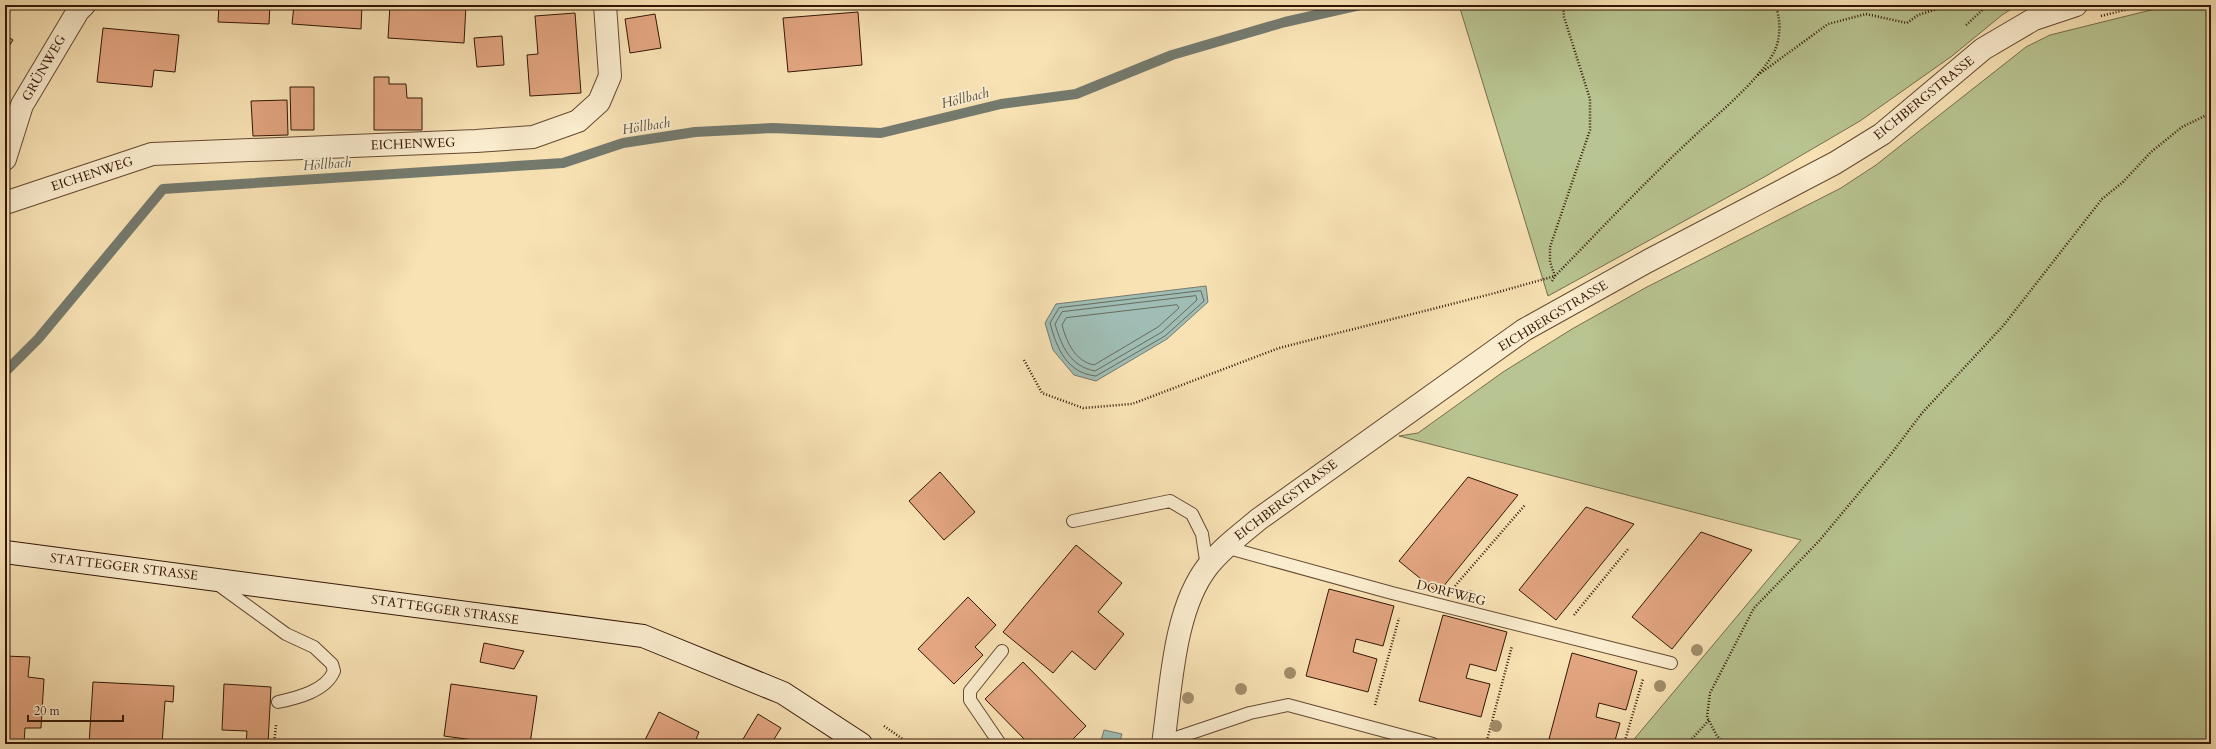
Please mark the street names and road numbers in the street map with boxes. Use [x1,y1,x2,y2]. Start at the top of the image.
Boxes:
street label: GRÜNWEG [18,32,70,104]
street label: EICHBERGSTRASSE [1870,52,1978,144]
street label: EICHENWEG [370,134,456,154]
street label: EICHENWEG [49,152,135,196]
street label: EICHBERGSTRASSE [1495,276,1611,356]
street label: EICHBERGSTRASSE [1231,455,1341,545]
street label: STATTEGGER STRASSE [49,549,199,585]
street label: DORFWEG [1414,576,1488,610]
street label: STATTEGGER STRASSE [370,591,520,629]

